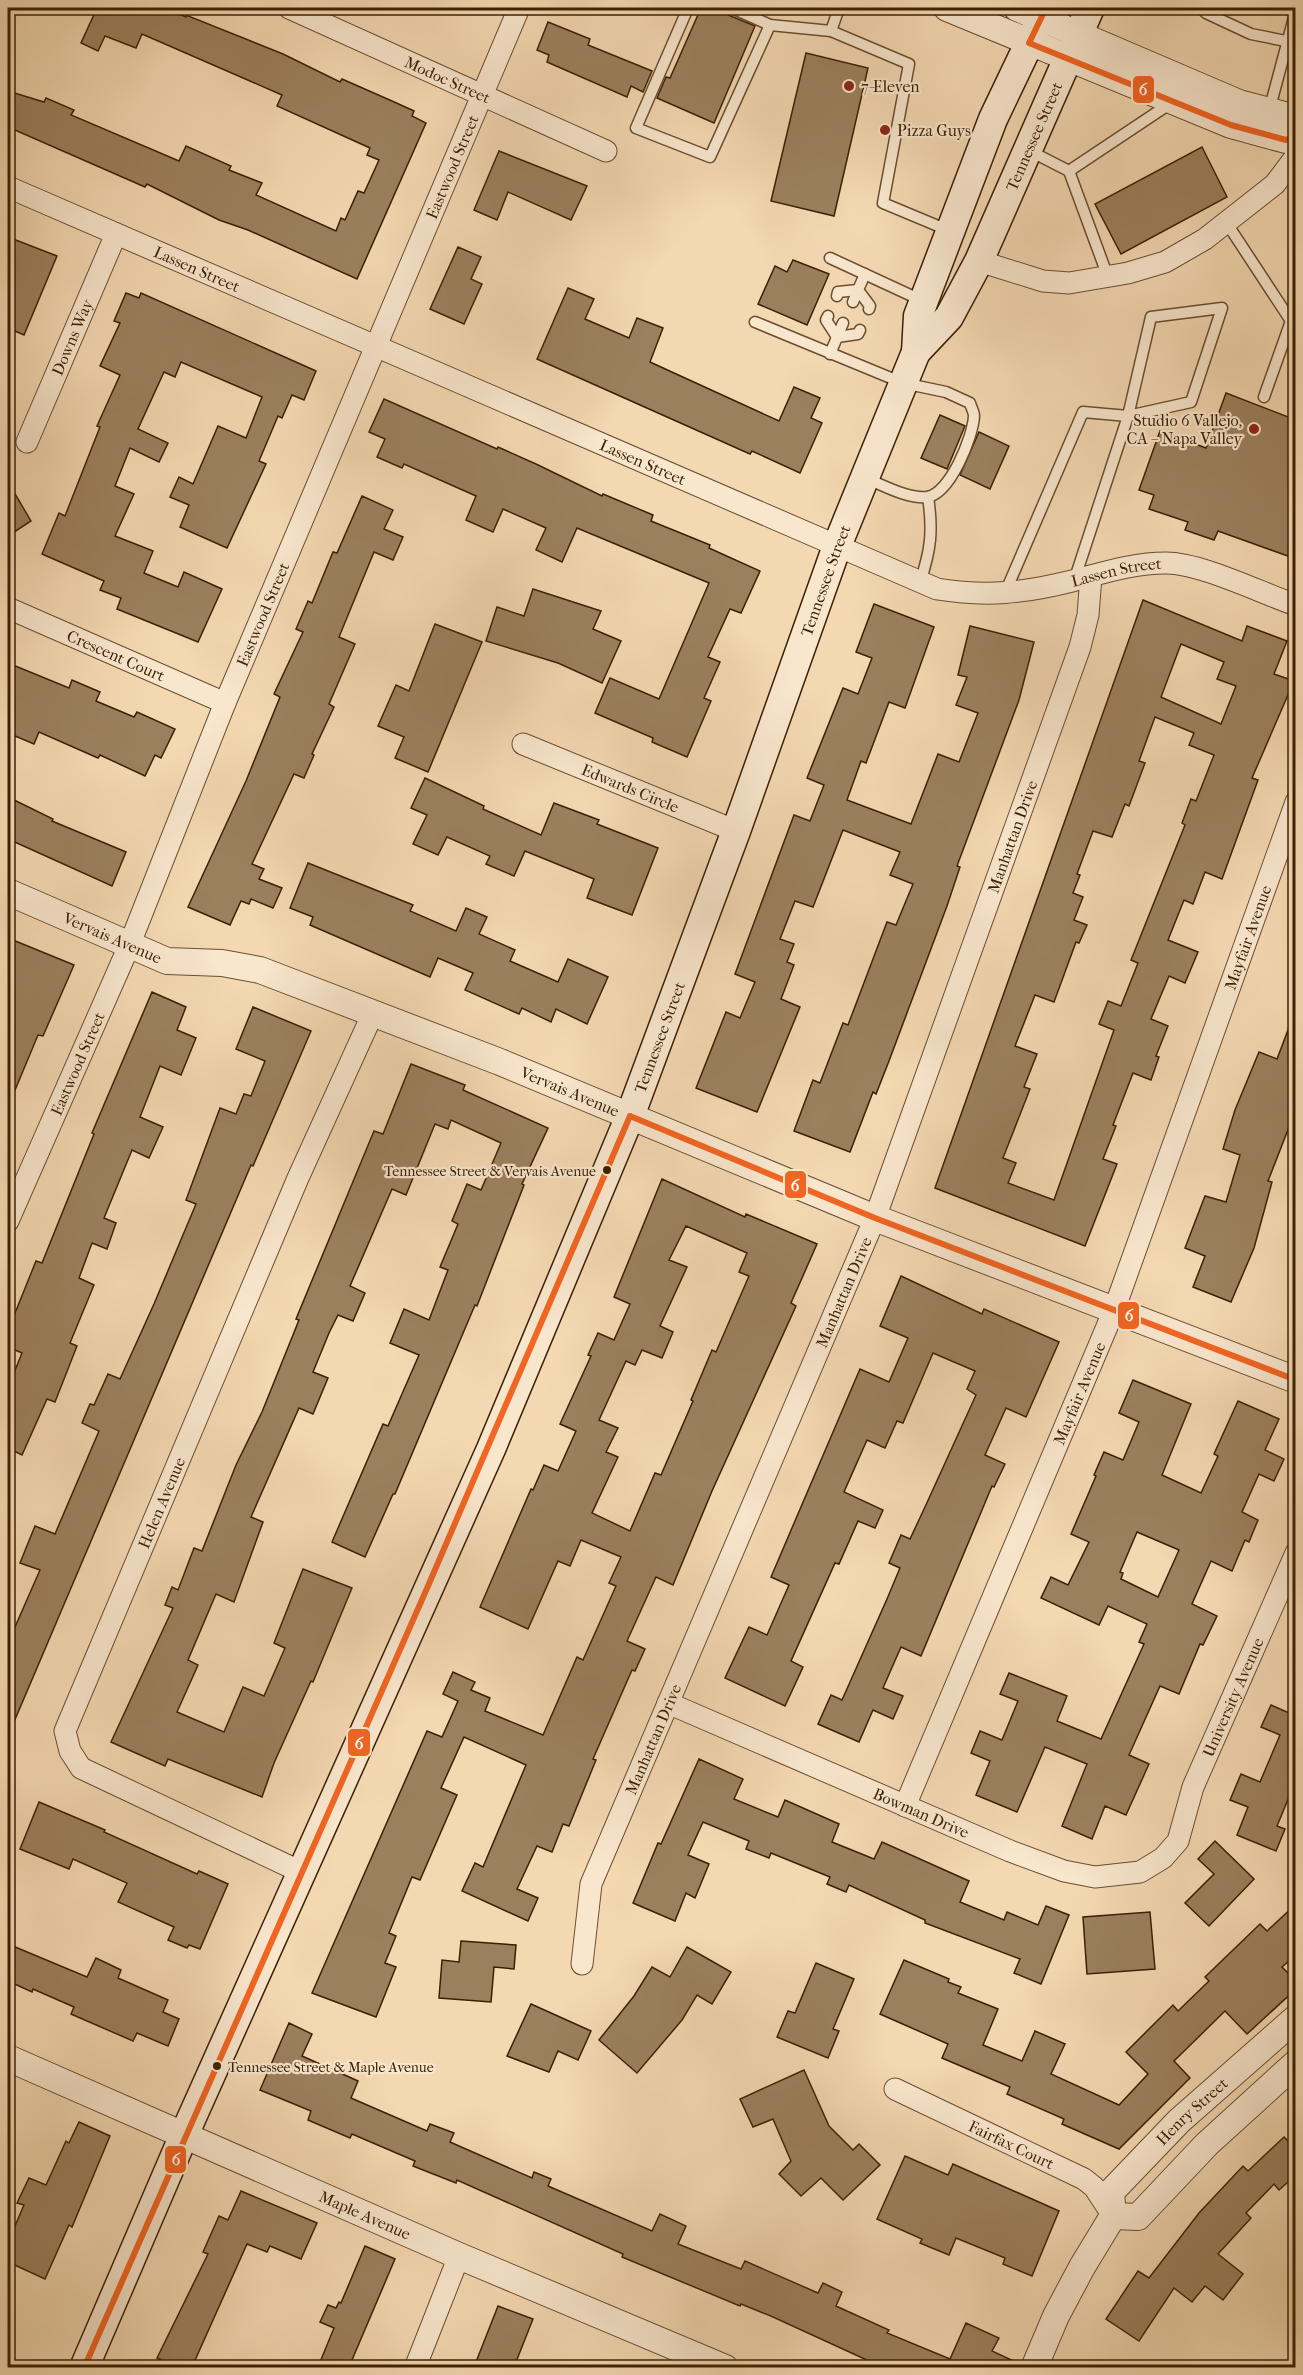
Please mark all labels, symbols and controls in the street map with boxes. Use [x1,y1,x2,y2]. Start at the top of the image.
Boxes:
street label: Modoc Street [401,52,494,108]
line badge: 6 [1132,75,1155,104]
place label: 7-Eleven [861,77,920,96]
marker: 7-Eleven [842,79,856,93]
street label: Tennessee Street [1002,79,1067,194]
text: 6 [1139,80,1148,99]
street label: Eastwood Street [422,112,483,222]
place label: Pizza Guys [897,121,971,140]
marker: Pizza Guys [878,123,892,137]
street label: Lassen Street [151,242,243,296]
street label: Downs Way [48,296,97,378]
place label: Studio 6 Vallejo, CA – Napa Valley [1127,411,1242,448]
marker: Studio 6 Vallejo, CA – Napa Valley [1247,422,1261,436]
street label: Lassen Street [597,435,689,489]
street label: Tennessee Street [797,522,855,639]
street label: Lassen Street [1069,554,1162,591]
street label: Eastwood Street [233,559,293,669]
street label: Crescent Court [64,626,168,686]
street label: Edwards Circle [579,760,682,817]
street label: Manhattan Drive [984,778,1041,895]
street label: Mayfair Avenue [1221,883,1275,992]
street label: Vervais Avenue [59,908,165,968]
street label: Tennessee Street [630,979,689,1096]
street label: Eastwood Street [47,1009,109,1118]
street label: Vervais Avenue [517,1062,622,1121]
place label: Tennessee Street & Vervais Avenue [384,1163,596,1180]
marker: Tennessee Street & Vervais Avenue [601,1164,613,1176]
line badge: 6 [784,1170,807,1199]
text: 6 [791,1176,800,1195]
street label: Manhattan Drive [812,1234,876,1350]
line badge: 6 [1117,1301,1140,1330]
text: 6 [1125,1306,1134,1325]
street label: Mayfair Avenue [1049,1339,1109,1448]
street label: Helen Avenue [134,1454,189,1551]
street label: University Avenue [1198,1635,1268,1760]
street label: Manhattan Drive [621,1681,685,1798]
line badge: 6 [347,1728,371,1757]
text: 6 [355,1734,364,1753]
street label: Bowman Drive [870,1784,972,1842]
place label: Tennessee Street & Maple Avenue [228,2059,434,2076]
marker: Tennessee Street & Maple Avenue [211,2060,223,2072]
street label: Henry Street [1152,2074,1232,2149]
street label: Fairfax Court [965,2116,1057,2173]
line badge: 6 [164,2145,187,2174]
text: 6 [172,2150,181,2169]
street label: Maple Avenue [316,2187,414,2244]

